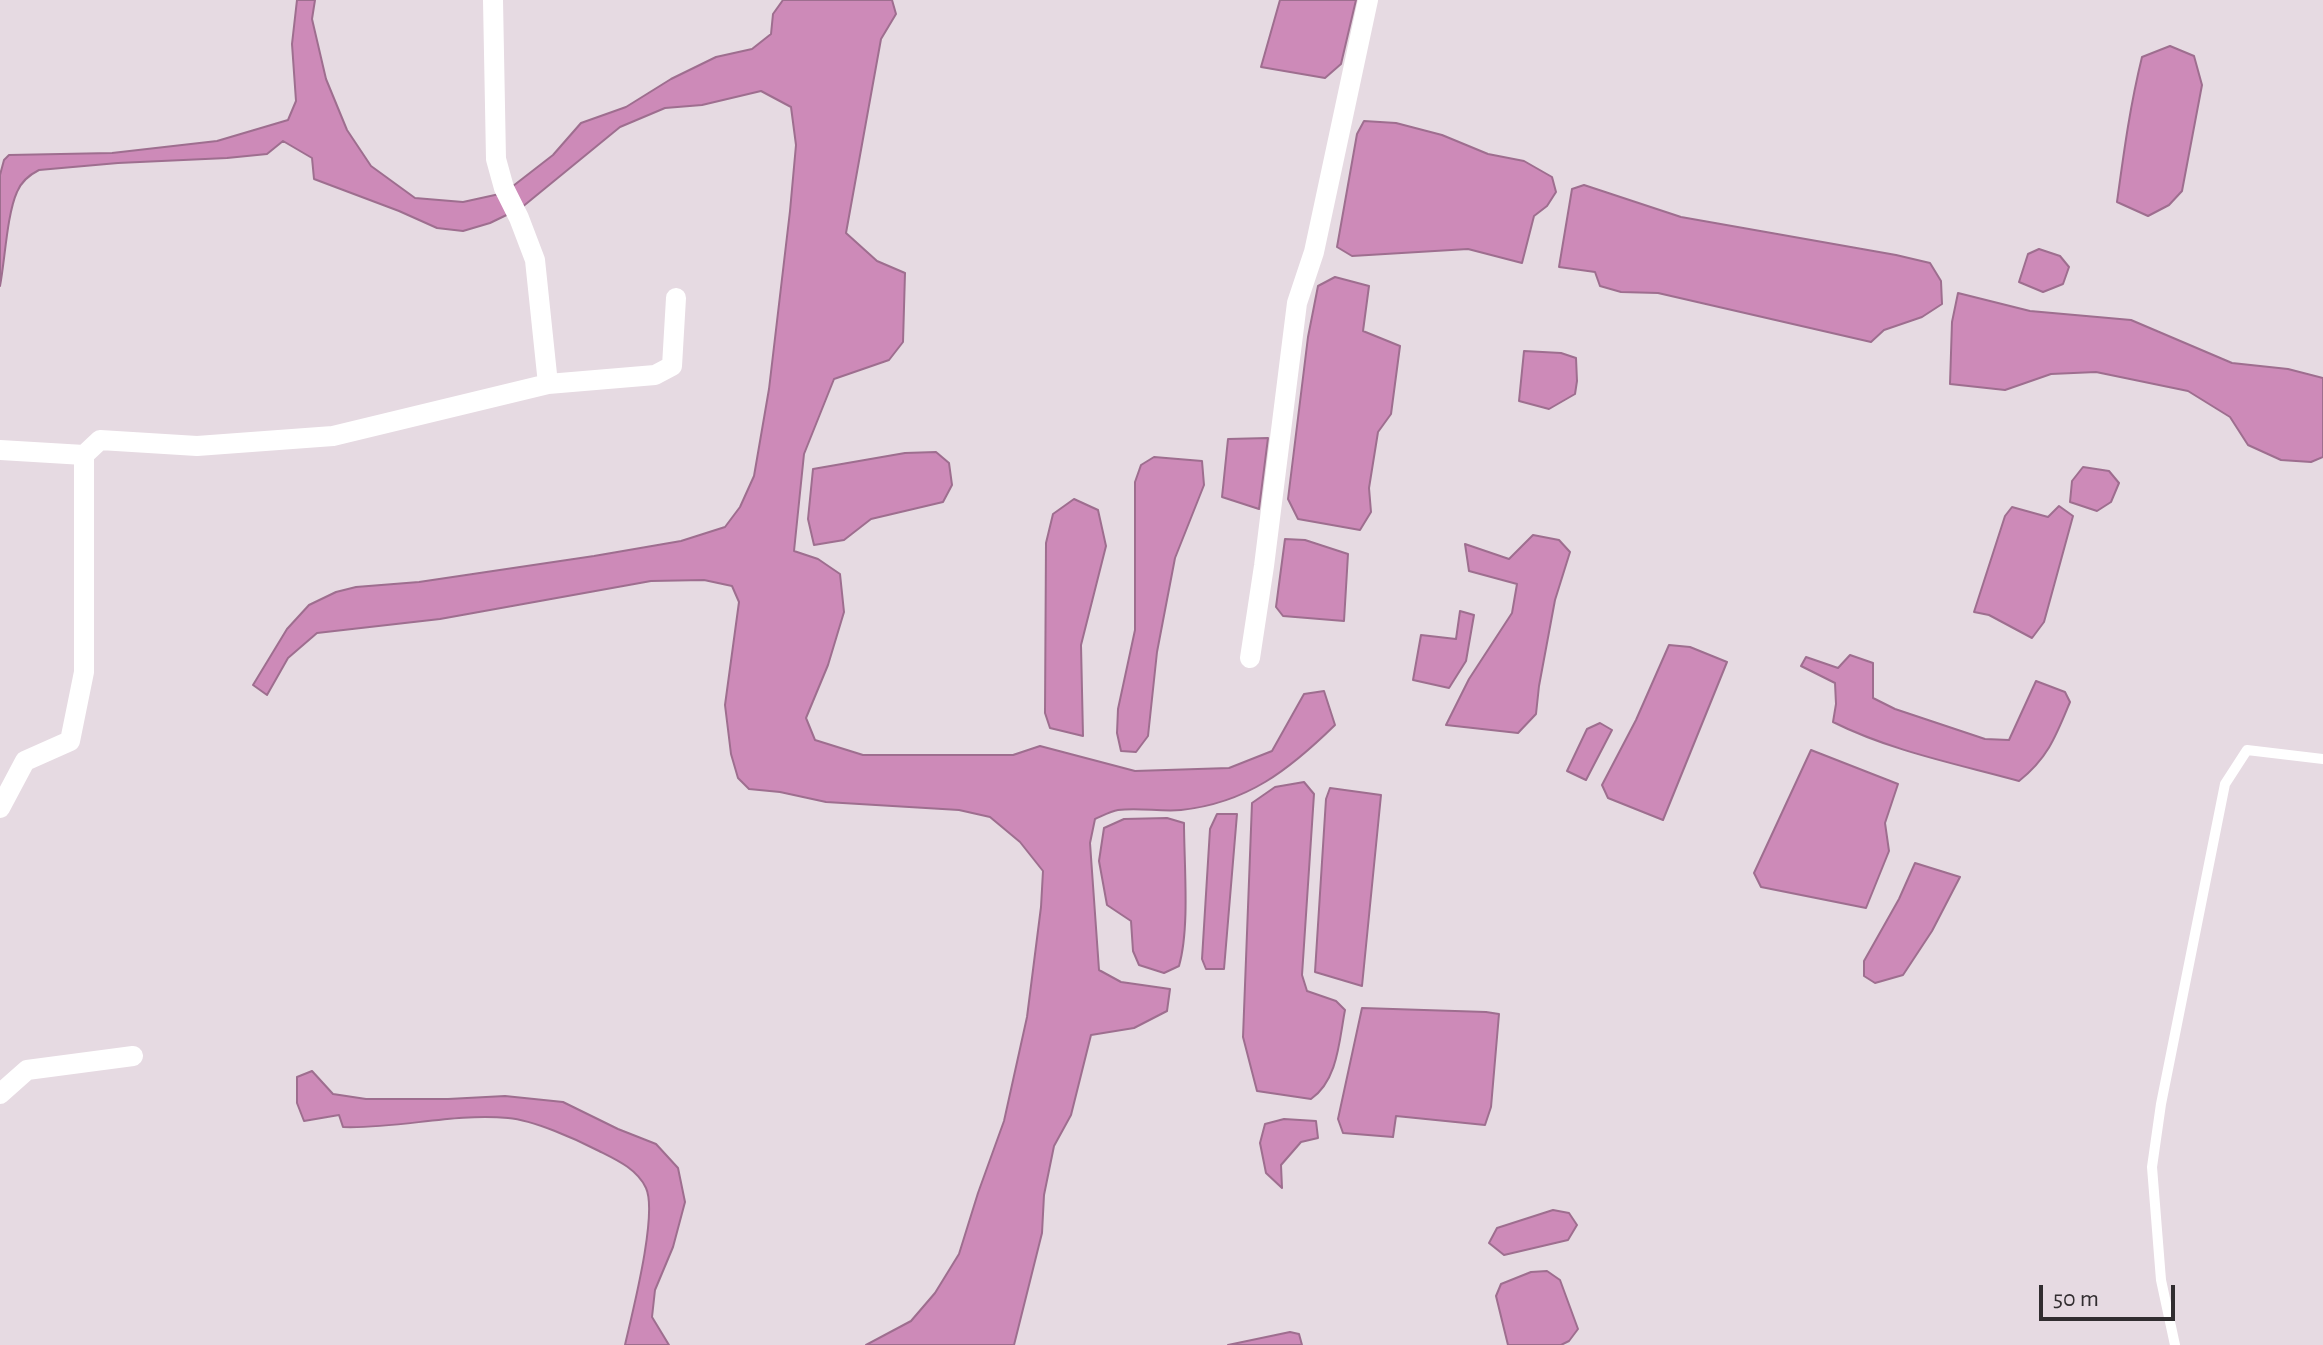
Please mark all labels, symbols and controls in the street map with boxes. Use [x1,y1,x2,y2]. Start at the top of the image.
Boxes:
scale bar [2043,1269,2179,1319]
text: 50 m [2053,1287,2099,1311]

